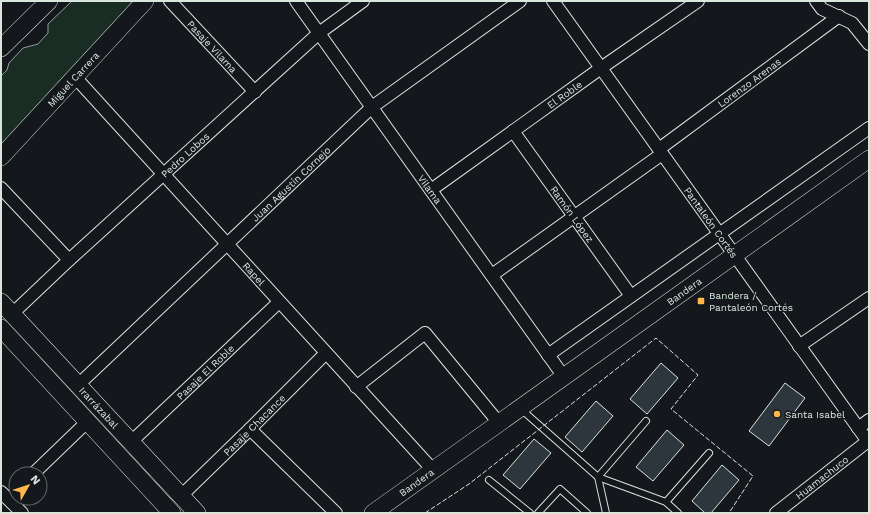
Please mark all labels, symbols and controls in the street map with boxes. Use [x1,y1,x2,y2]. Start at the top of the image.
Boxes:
street label: Pasaje Vilama [185,18,239,75]
street label: Miguel Carrera [45,50,101,109]
street label: Lorenzo Arenas [716,56,783,110]
street label: El Roble [545,78,584,111]
street label: Pedro Lobos [159,131,211,180]
street label: Juan Agustín Cornejo [250,144,333,224]
street label: Vilama [416,173,444,206]
street label: Ramón López [548,184,596,245]
street label: Pantaleón Cortés [682,185,740,260]
street label: Rapel [240,260,267,288]
street label: Bandera [665,275,704,308]
place label: Bandera / Pantaleón Cortés [709,290,793,313]
marker: Bandera / Pantaleón Cortés [696,296,706,306]
street label: Pasaje El Roble [175,342,237,402]
street label: Irarrázabal [77,385,120,431]
street label: Pasaje Chacance [221,392,288,458]
marker: Santa Isabel [772,409,782,419]
place label: Santa Isabel [785,409,845,420]
street label: Huamachuco [793,454,851,502]
north arrow [8,466,48,506]
street label: Bandera [397,466,436,499]
text: N [28,473,43,487]

